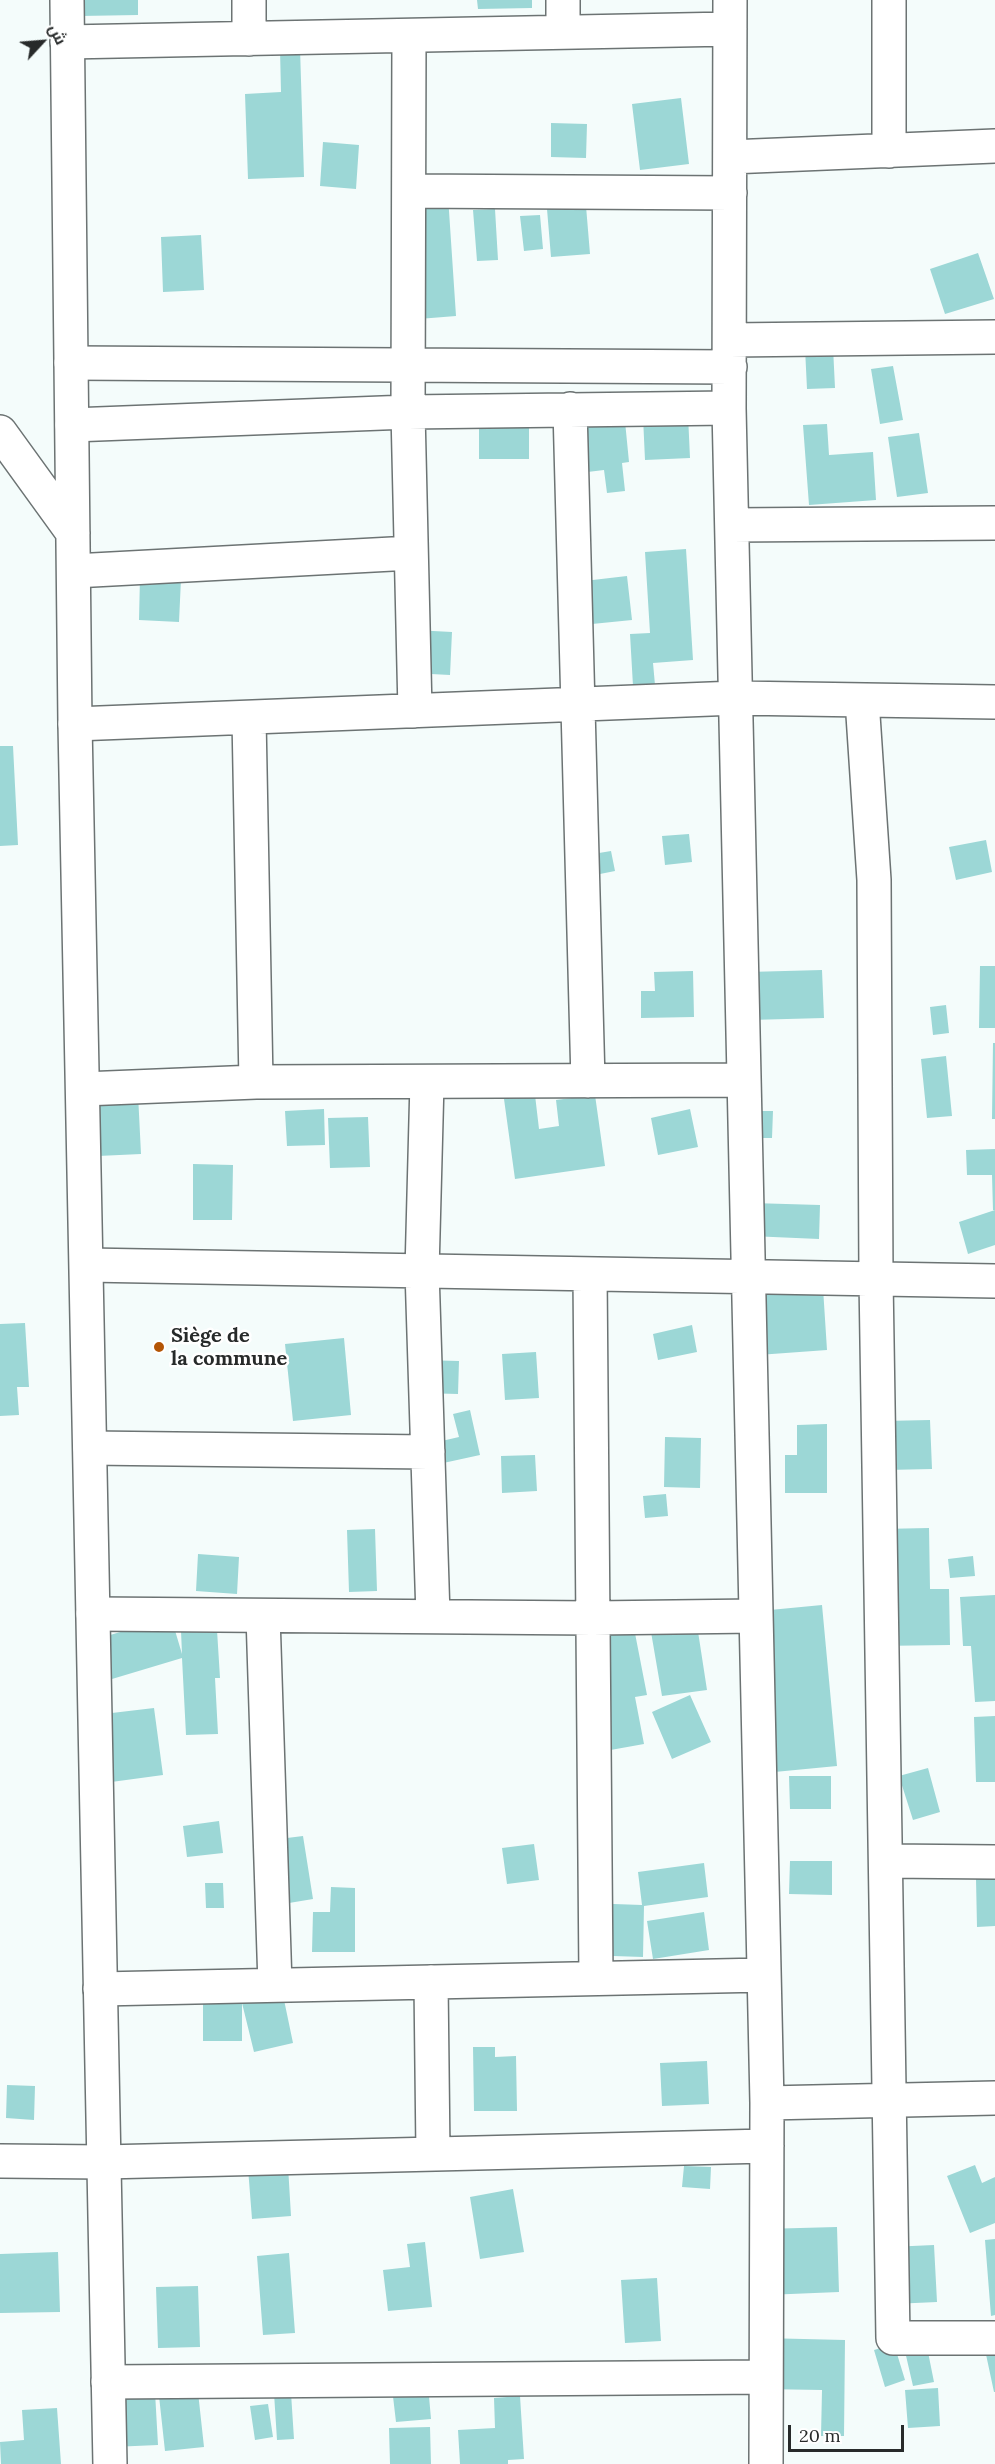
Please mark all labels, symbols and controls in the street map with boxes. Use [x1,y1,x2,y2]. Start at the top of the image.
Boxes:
north arrow [12,12,72,72]
text: ش [45,20,72,48]
place label: Siège de la commune [171,1324,287,1371]
marker: Siège de la commune [152,1340,166,1354]
scale bar [791,2413,906,2451]
text: 20 m [799,2424,841,2447]

